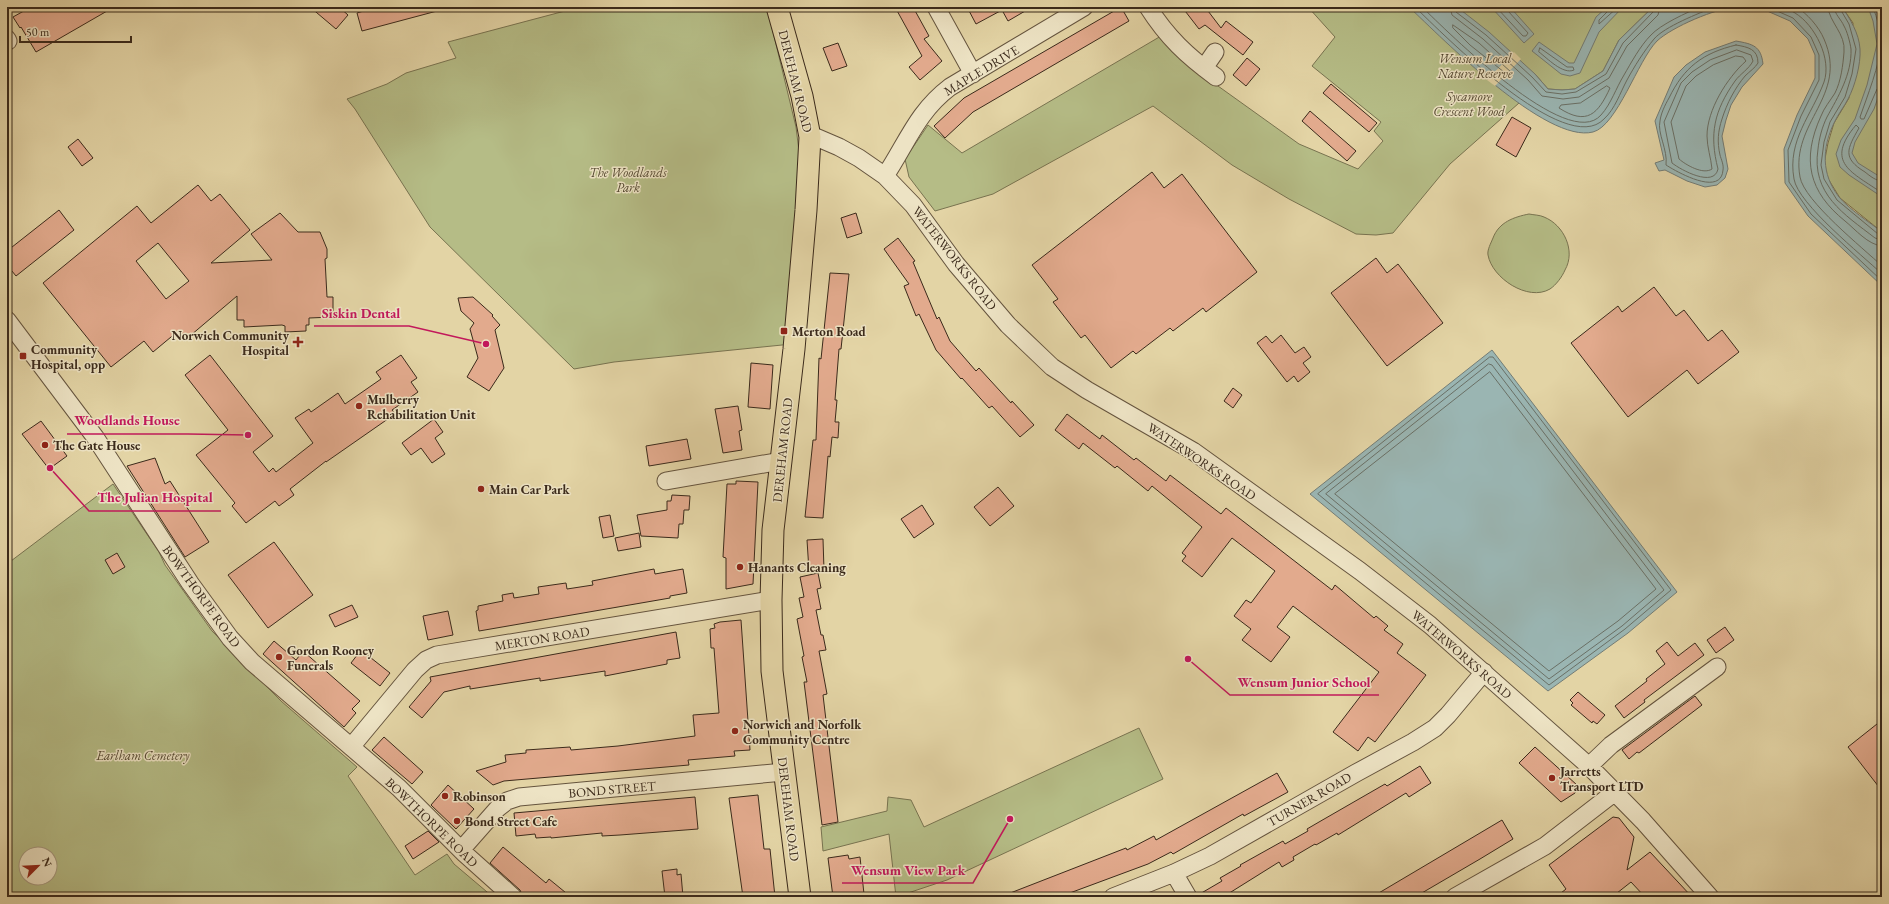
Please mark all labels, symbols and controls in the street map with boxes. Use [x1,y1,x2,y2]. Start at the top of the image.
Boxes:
scale bar [20,18,131,44]
text: 50 m [26,24,50,40]
street label: DEREHAM ROAD [775,28,817,134]
street label: MAPLE DRIVE [940,41,1022,100]
park label: Wensum Local Nature Reserve [1437,50,1513,82]
park label: Sycamore Crescent Wood [1433,88,1505,120]
park label: The Woodlands Park [589,164,667,196]
street label: WATERWORKS ROAD [909,203,1001,314]
callout: Siskin Dental [314,300,409,326]
text: Siskin Dental [322,304,400,322]
place label: Merton Road [792,323,866,340]
marker: Merton Road [779,326,789,336]
place label: Norwich Community Hospital [171,327,290,359]
marker: Norwich Community Hospital [292,336,304,348]
place label: Community Hospital, opp [31,341,105,373]
marker: Community Hospital, opp [18,351,28,361]
place label: Mulberry Rehabilitation Unit [367,391,476,423]
street label: DEREHAM ROAD [769,397,796,503]
marker: Mulberry Rehabilitation Unit [354,401,364,411]
callout: Woodlands House [67,408,188,434]
text: Woodlands House [74,411,180,429]
street label: WATERWORKS ROAD [1144,419,1260,504]
place label: The Gate House [53,437,141,454]
marker: The Gate House [40,440,50,450]
place label: Main Car Park [489,481,570,498]
marker: Main Car Park [476,484,486,494]
callout: The Julian Hospital [89,485,221,511]
text: The Julian Hospital [97,488,213,506]
street label: BOWTHORPE ROAD [159,542,244,651]
place label: Hanants Cleaning [748,559,846,576]
marker: Hanants Cleaning [735,562,745,572]
street label: WATERWORKS ROAD [1408,606,1516,703]
street label: MERTON ROAD [493,623,591,654]
place label: Gordon Rooney Funerals [287,642,375,674]
marker: Gordon Rooney Funerals [274,652,284,662]
callout: Wensum Junior School [1230,669,1379,695]
text: Wensum Junior School [1238,673,1370,691]
place label: Norwich and Norfolk Community Centre [743,716,862,748]
marker: Norwich and Norfolk Community Centre [730,726,740,736]
park label: Earlham Cemetery [95,747,190,764]
street label: DEREHAM ROAD [774,756,803,862]
place label: Jarretts Transport LTD [1558,763,1644,795]
street label: TURNER ROAD [1264,768,1355,830]
marker: Jarretts Transport LTD [1547,773,1557,783]
street label: BOWTHORPE ROAD [382,774,482,871]
street label: BOND STREET [568,777,657,802]
place label: Robinson [453,788,507,805]
marker: Robinson [440,791,450,801]
place label: Bond Street Cafe [465,813,558,830]
marker: Bond Street Cafe [452,816,462,826]
north arrow [18,846,58,886]
text: N [39,855,55,869]
callout: Wensum View Park [842,857,973,883]
text: Wensum View Park [851,861,966,879]

